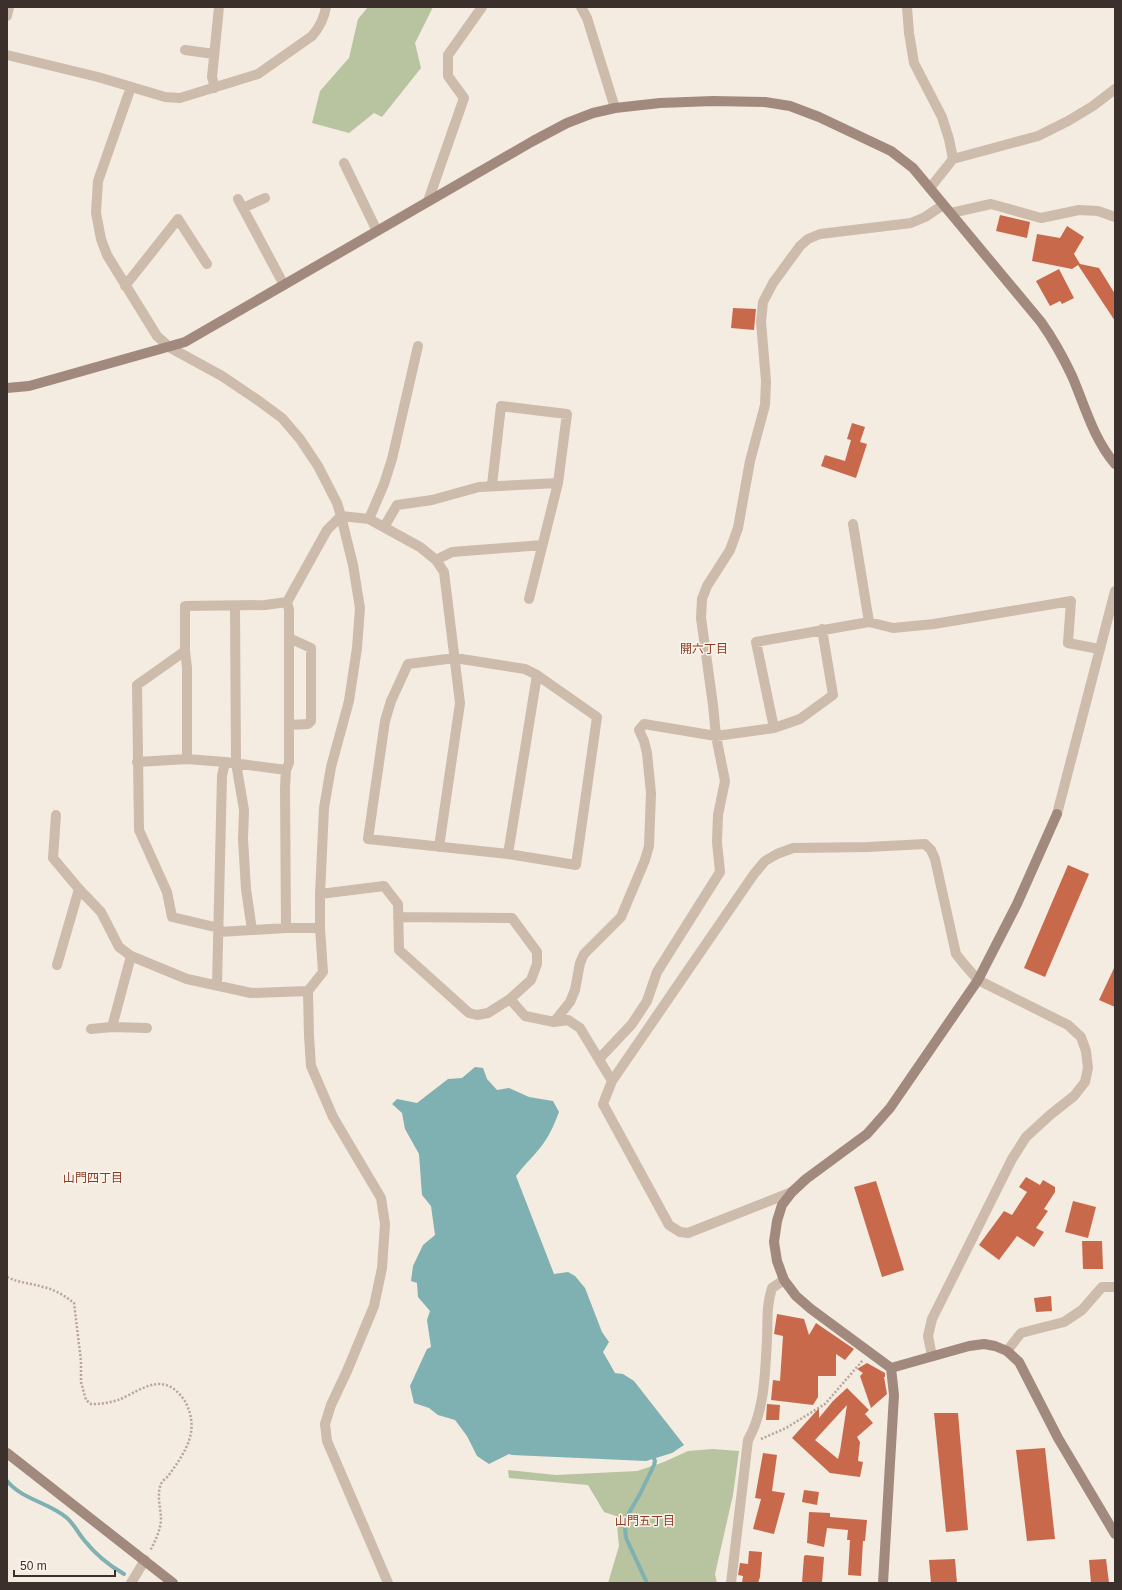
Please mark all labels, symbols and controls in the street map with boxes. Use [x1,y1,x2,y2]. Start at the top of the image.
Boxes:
district label: 開六丁目 [680,642,728,656]
district label: 山門四丁目 [63,1171,123,1185]
district label: 山門五丁目 [615,1514,675,1528]
scale bar [14,1552,115,1578]
text: 50 m [20,1559,47,1573]

